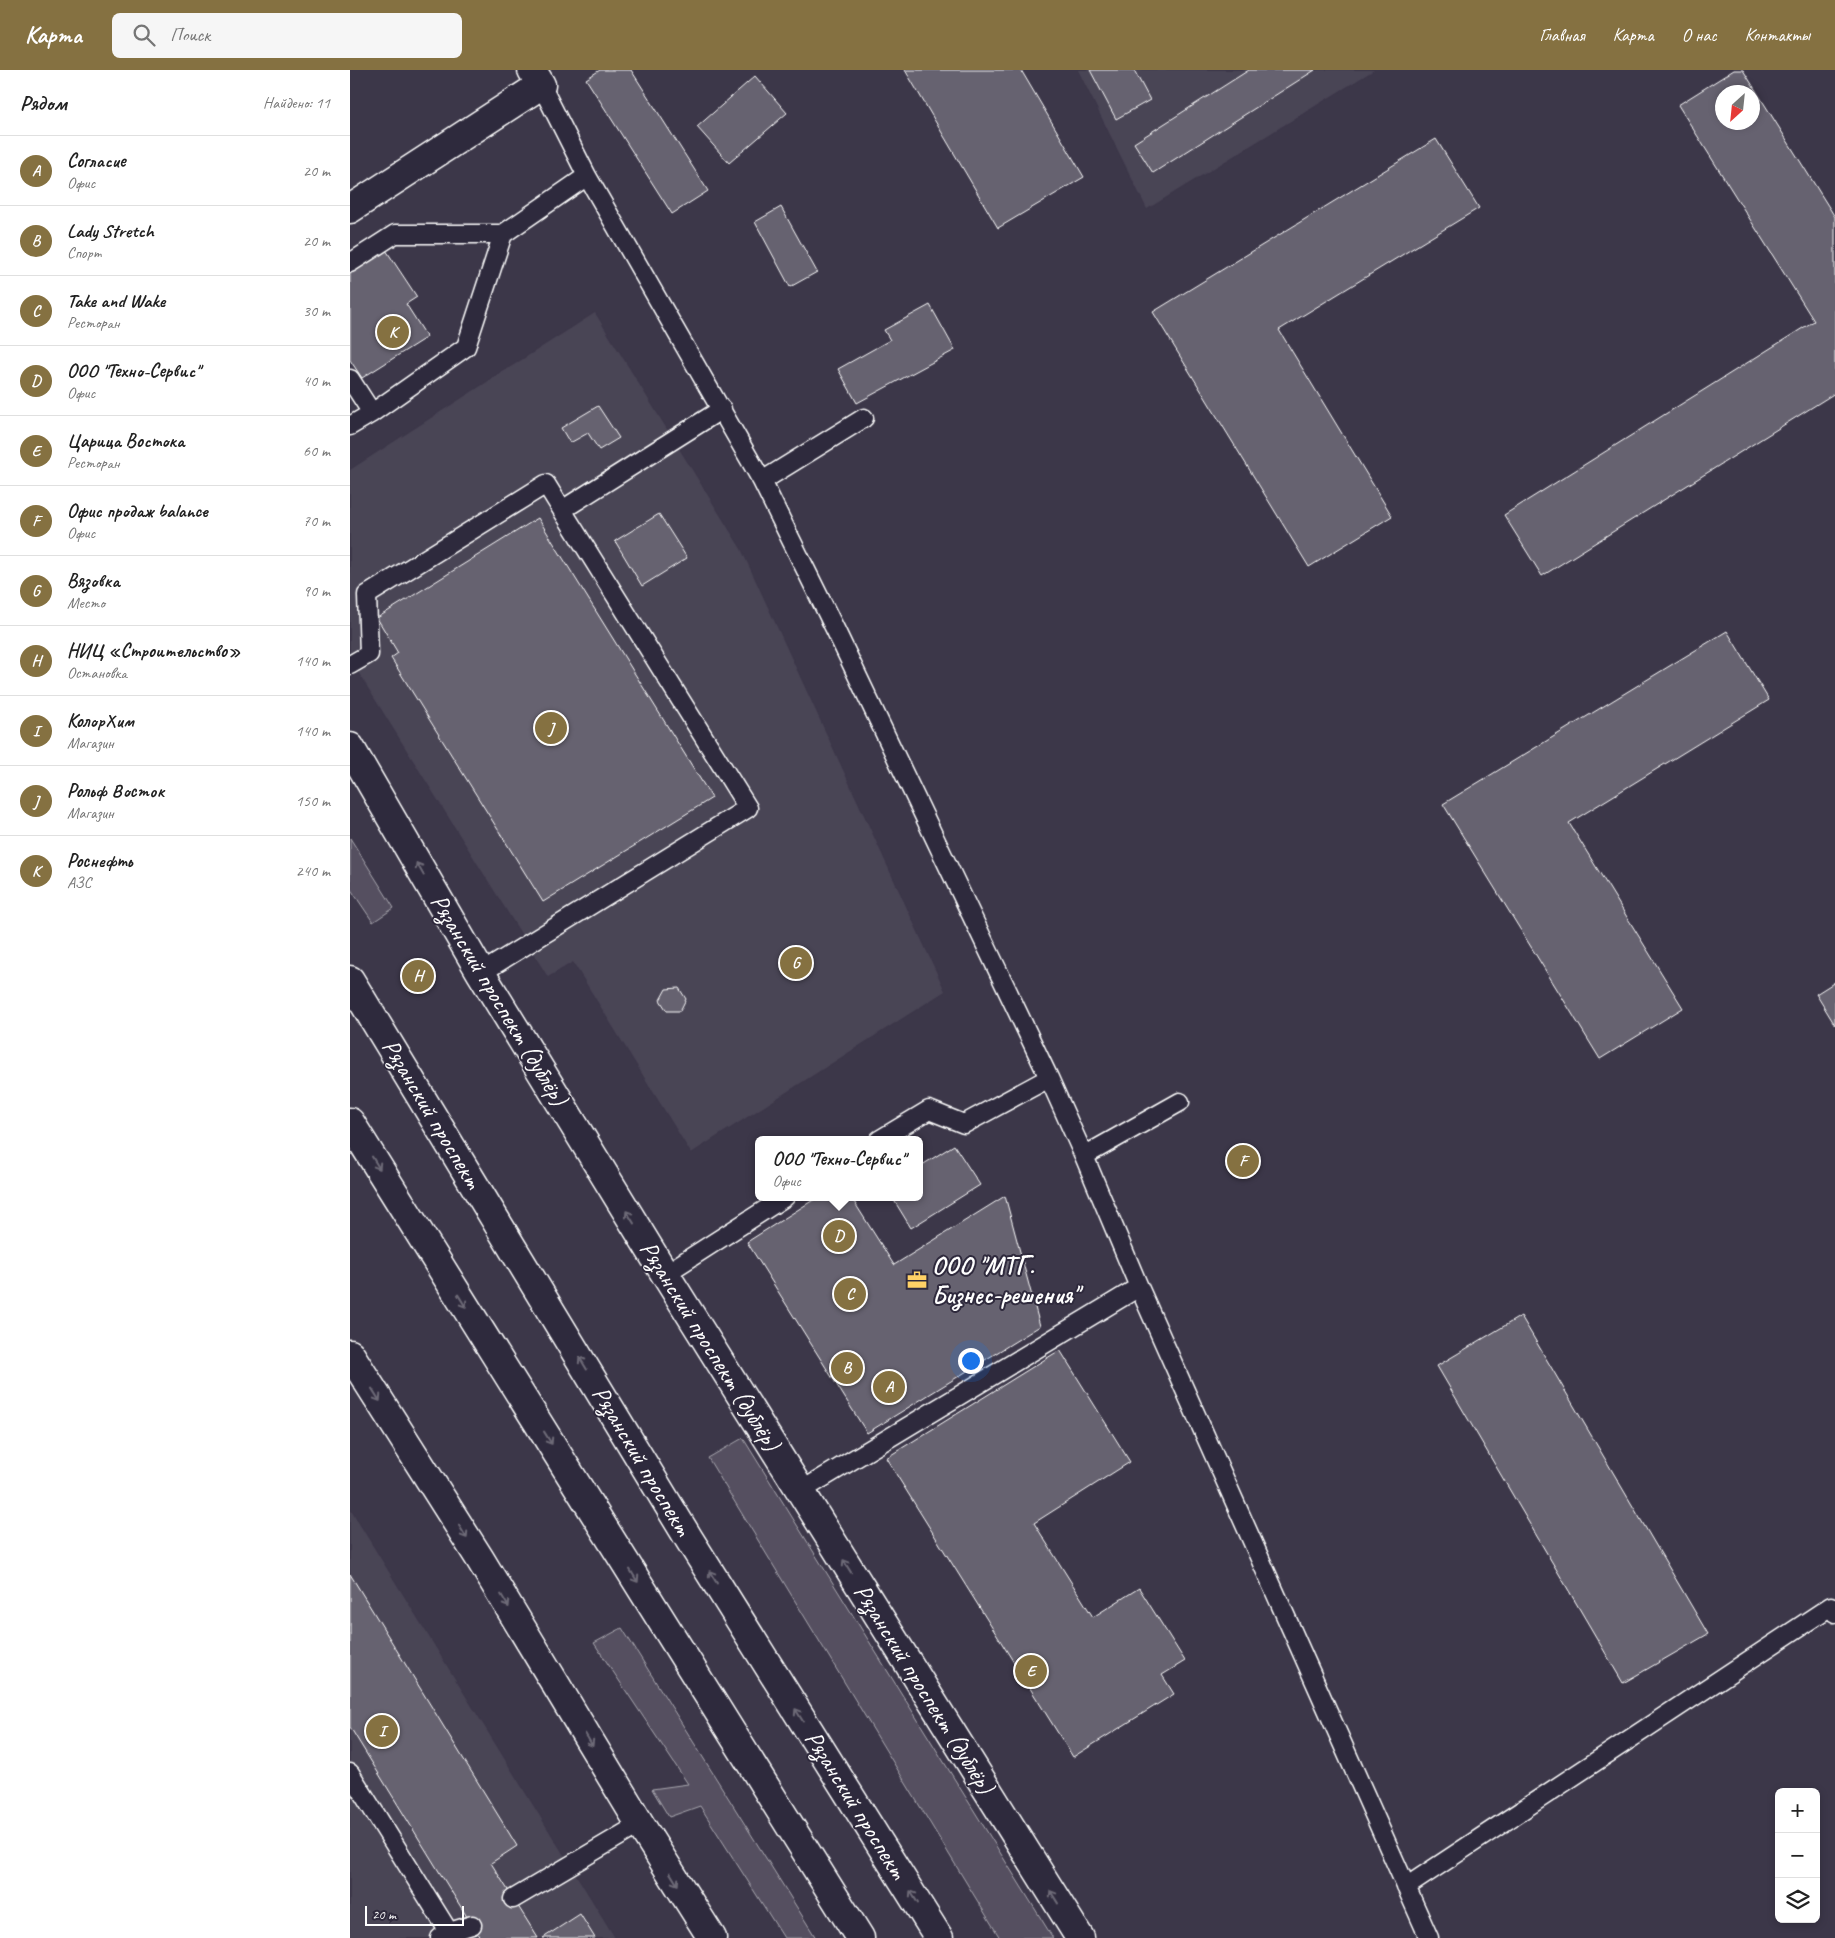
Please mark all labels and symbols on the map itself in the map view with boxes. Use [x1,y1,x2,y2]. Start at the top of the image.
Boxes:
north arrow [1715,85,1760,130]
pin: K [377,313,409,351]
pin: J [535,709,567,747]
one-way arrow [415,861,425,876]
street label: Рязанский проспект (дублёр) [422,888,576,1114]
pin: G [780,944,812,982]
pin: H [402,957,434,995]
street label: Рязанский проспект [374,1033,490,1196]
pin: F [1227,1142,1259,1180]
one-way arrow [371,1155,381,1169]
one-way arrow [625,1211,635,1225]
pin: D [823,1217,855,1255]
street label: Рязанский проспект (дублёр) [632,1235,788,1459]
place label: ООО "МТГ. Бизнес-решения" [932,1250,1083,1311]
office icon: ООО "МТГ. Бизнес-решения" [906,1269,928,1291]
pin: C [834,1275,866,1313]
one-way arrow [457,1293,467,1307]
your location [958,1348,984,1374]
pin: B [831,1349,863,1387]
one-way arrow [578,1357,588,1371]
pin: A [873,1368,905,1406]
street label: Рязанский проспект [584,1380,700,1543]
one-way arrow [371,1388,381,1402]
one-way arrow [544,1431,554,1445]
one-way arrow [458,1525,468,1539]
one-way arrow [842,1559,852,1573]
one-way arrow [630,1569,640,1583]
one-way arrow [708,1570,718,1584]
street label: Рязанский проспект (дублёр) [846,1578,1002,1802]
one-way arrow [501,1594,511,1608]
pin: E [1015,1652,1047,1690]
one-way arrow [794,1708,804,1722]
pin: I [366,1712,398,1750]
street label: Рязанский проспект [797,1725,915,1887]
one-way arrow [584,1733,594,1747]
one-way arrow [669,1871,679,1885]
one-way arrow [908,1890,918,1904]
one-way arrow [1049,1890,1059,1904]
scale bar [365,1903,464,1926]

